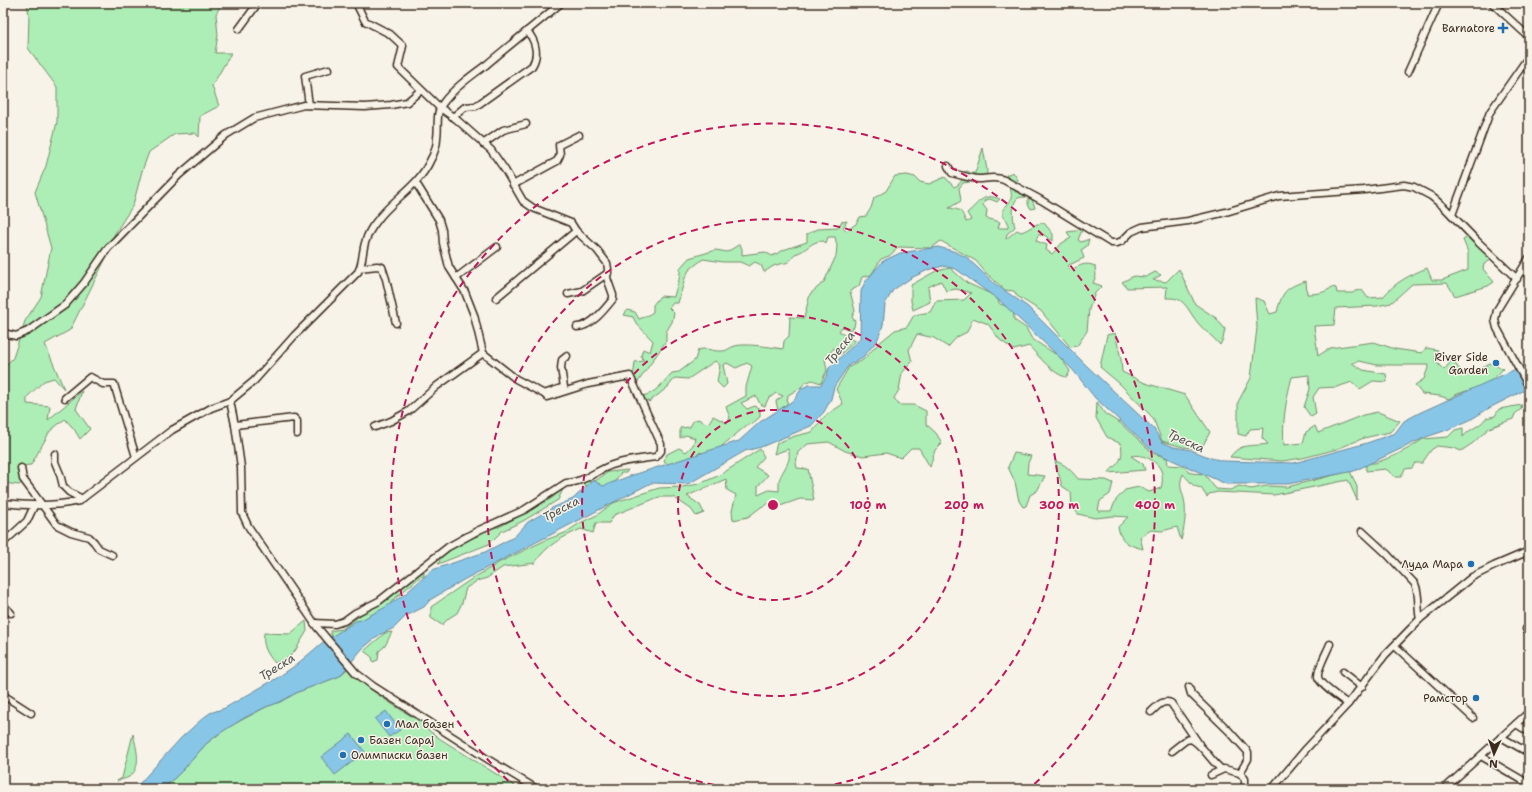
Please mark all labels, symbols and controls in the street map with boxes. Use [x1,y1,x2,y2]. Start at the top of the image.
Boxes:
place label: Barnatore [1442,21,1495,36]
marker: Barnatore [1498,23,1508,33]
water label: Треска [821,328,859,368]
place label: River Side Garden [1435,350,1488,378]
marker: River Side Garden [1491,358,1501,368]
water label: Треска [1165,425,1207,457]
water label: Треска [540,493,582,525]
text: 100 m [850,497,887,513]
text: 200 m [944,497,984,513]
text: 300 m [1039,497,1079,513]
text: 400 m [1135,497,1175,513]
centre of rings [766,498,780,512]
place label: Луда Мара [1401,557,1463,572]
marker: Луда Мара [1466,559,1476,569]
water label: Треска [256,650,298,684]
place label: Рамстор [1423,691,1468,706]
marker: Рамстор [1471,693,1481,703]
place label: Мал базен [395,717,454,732]
marker: Мал базен [382,719,392,729]
place label: Базен Сарај [369,733,434,748]
north arrow [1474,734,1514,774]
marker: Базен Сарај [356,735,366,745]
place label: Олимписки базен [351,748,448,763]
marker: Олимписки базен [338,750,348,760]
text: N [1488,756,1498,771]

